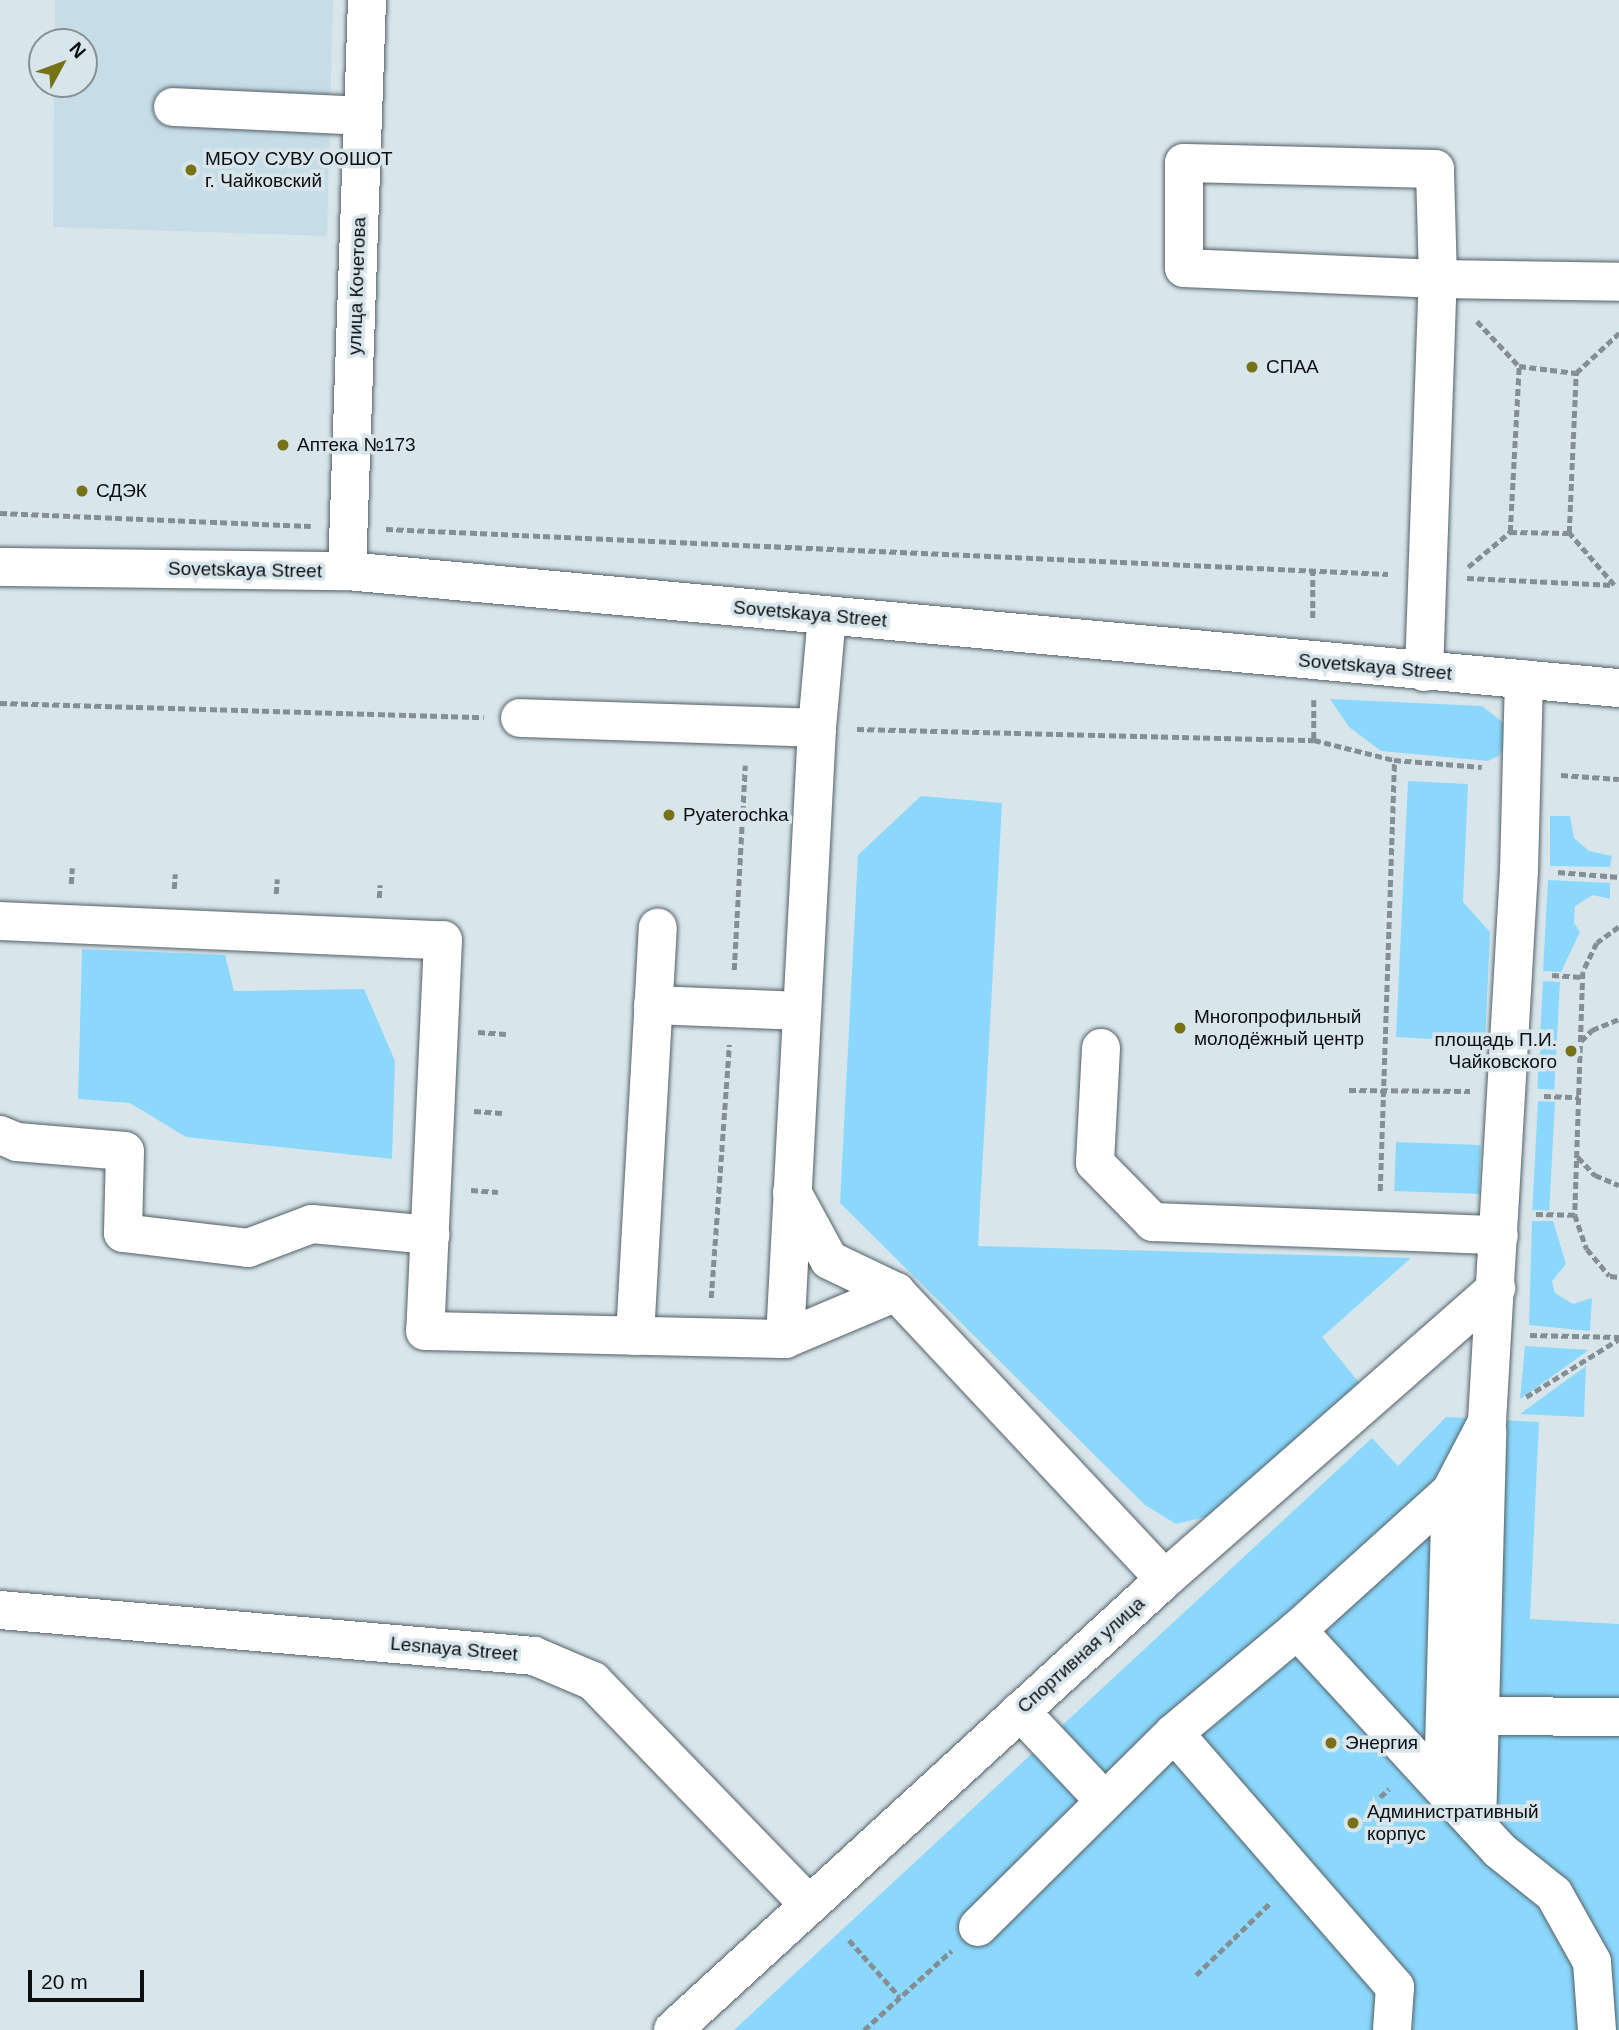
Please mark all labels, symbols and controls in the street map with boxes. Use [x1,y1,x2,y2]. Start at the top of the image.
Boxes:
north arrow [28,28,98,98]
text: N [65,38,90,62]
place label: МБОУ СУВУ ООШОТ г. Чайковский [205,148,393,192]
marker: МБОУ СУВУ ООШОТ г. Чайковский [183,162,199,178]
street label: улица Кочетова [343,217,371,355]
place label: СПАА [1266,356,1319,378]
marker: СПАА [1244,359,1260,375]
place label: Аптека №173 [297,434,416,456]
marker: Аптека №173 [275,437,291,453]
place label: СДЭК [96,480,147,502]
marker: СДЭК [74,483,90,499]
street label: Sovetskaya Street [168,557,322,583]
street label: Sovetskaya Street [732,596,888,632]
street label: Sovetskaya Street [1297,649,1453,685]
place label: Pyaterochka [683,804,789,826]
marker: Pyaterochka [661,807,677,823]
place label: Многопрофильный молодёжный центр [1194,1006,1364,1050]
marker: Многопрофильный молодёжный центр [1172,1020,1188,1036]
place label: площадь П.И. Чайковского [1435,1029,1557,1073]
marker: площадь П.И. Чайковского [1563,1043,1579,1059]
street label: Спортивная улица [1013,1592,1149,1718]
street label: Lesnaya Street [389,1632,519,1666]
place label: Энергия [1345,1732,1418,1754]
marker: Энергия [1323,1735,1339,1751]
place label: Административный корпус [1367,1801,1539,1845]
marker: Административный корпус [1345,1815,1361,1831]
scale bar [32,1956,147,2000]
text: 20 m [41,1970,88,1993]

